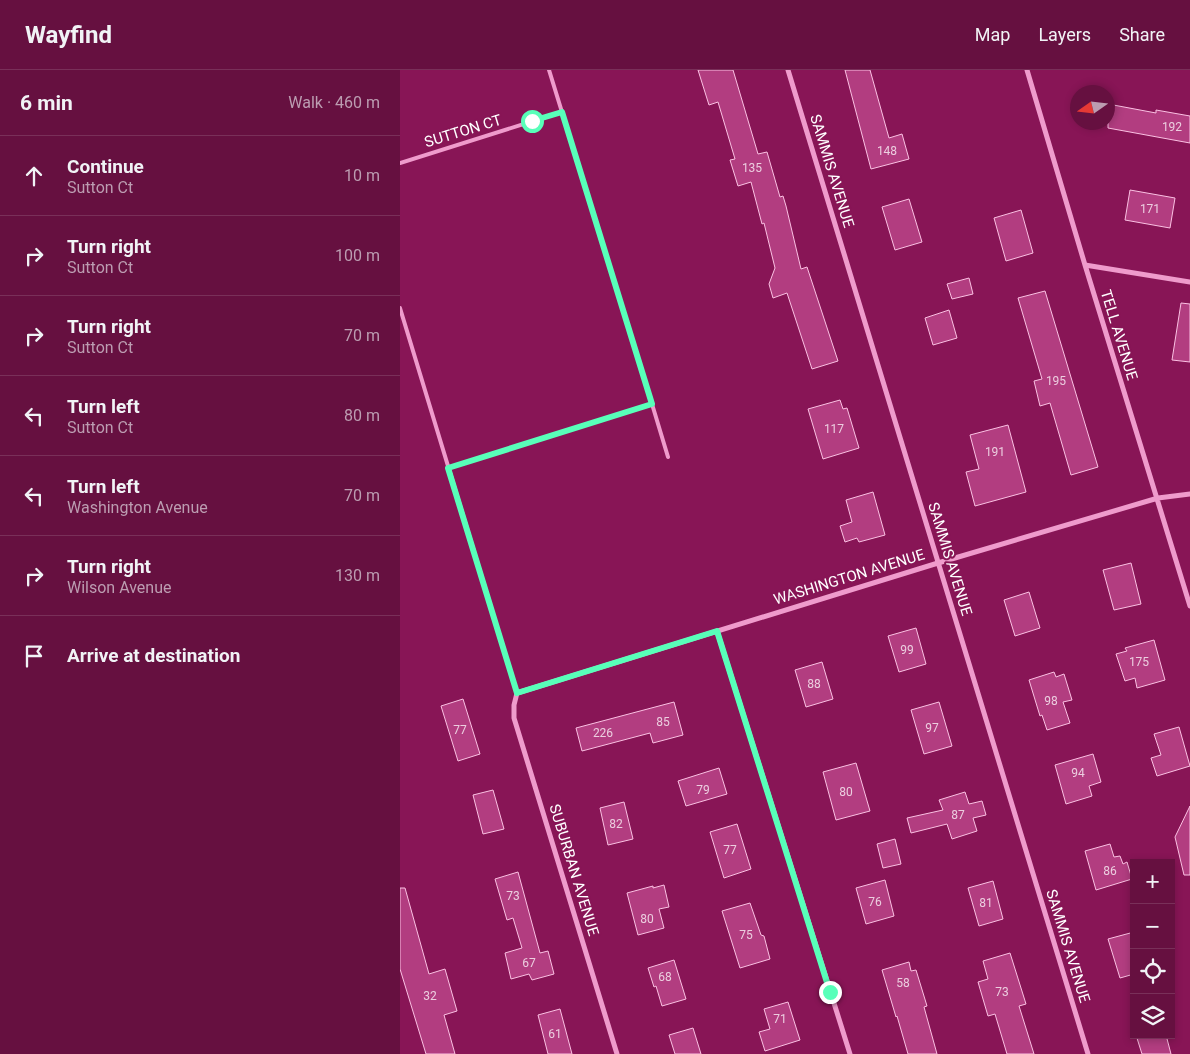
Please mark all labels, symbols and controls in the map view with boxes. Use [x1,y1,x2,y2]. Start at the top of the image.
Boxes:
text: Wayfind [25,21,112,49]
text: Map [975,24,1010,45]
text: Layers [1038,24,1091,45]
text: Share [1119,24,1165,45]
north arrow [1070,85,1115,130]
text: 6 min [20,91,73,115]
text: Walk · 460 m [288,93,380,112]
route start [521,110,544,133]
street label: SUTTON CT [422,111,504,151]
street label: SAMMIS AVENUE [806,112,858,230]
house number: 192 [1162,120,1182,134]
house number: 148 [877,144,897,158]
text: Continue [67,155,144,178]
house number: 135 [742,161,762,175]
icon: ahead [20,162,48,190]
text: 10 m [344,166,380,185]
text: Sutton Ct [67,178,133,197]
house number: 171 [1140,202,1160,216]
text: Turn right [67,235,151,258]
icon: right [20,242,48,270]
text: 100 m [335,246,380,265]
text: Sutton Ct [67,258,133,277]
street label: TELL AVENUE [1097,288,1141,383]
text: Turn right [67,315,151,338]
icon: right [20,322,48,350]
text: 70 m [344,326,380,345]
text: Sutton Ct [67,338,133,357]
house number: 195 [1046,374,1066,388]
text: Turn left [67,395,140,418]
icon: left [20,402,48,430]
text: 80 m [344,406,380,425]
text: Sutton Ct [67,418,133,437]
house number: 117 [824,422,844,436]
house number: 191 [985,445,1005,459]
text: Turn left [67,475,140,498]
icon: left [20,482,48,510]
text: 70 m [344,486,380,505]
text: Washington Avenue [67,498,208,517]
street label: SAMMIS AVENUE [924,500,976,618]
street label: WASHINGTON AVENUE [771,545,927,609]
text: Turn right [67,555,151,578]
icon: right [20,562,48,590]
text: 130 m [335,566,380,585]
text: Wilson Avenue [67,578,171,597]
icon: arrive [20,642,48,670]
house number: 99 [900,643,914,657]
text: Arrive at destination [67,644,240,667]
house number: 175 [1129,655,1149,669]
house number: 88 [807,677,821,691]
house number: 98 [1044,694,1058,708]
house number: 85 [656,715,670,729]
house number: 97 [925,721,939,735]
house number: 77 [453,723,467,737]
house number: 226 [593,726,613,740]
house number: 94 [1071,766,1085,780]
house number: 79 [696,783,710,797]
house number: 80 [839,785,853,799]
street label: SUBURBAN AVENUE [545,802,603,938]
house number: 87 [951,808,965,822]
house number: 82 [609,817,623,831]
house number: 77 [723,843,737,857]
map controls [1130,859,1175,1039]
button: + [1130,859,1175,904]
house number: 86 [1103,864,1117,878]
street label: SAMMIS AVENUE [1042,887,1094,1005]
house number: 73 [506,889,520,903]
house number: 76 [868,895,882,909]
house number: 81 [979,896,993,910]
button: − [1130,904,1175,949]
house number: 80 [640,912,654,926]
house number: 75 [739,928,753,942]
button: locate [1130,949,1175,994]
house number: 67 [522,956,536,970]
house number: 68 [658,970,672,984]
house number: 58 [896,976,910,990]
route end [819,981,842,1004]
house number: 73 [995,985,1009,999]
house number: 32 [423,989,437,1003]
button: layers [1130,994,1175,1039]
house number: 71 [773,1012,787,1026]
house number: 61 [548,1027,562,1041]

